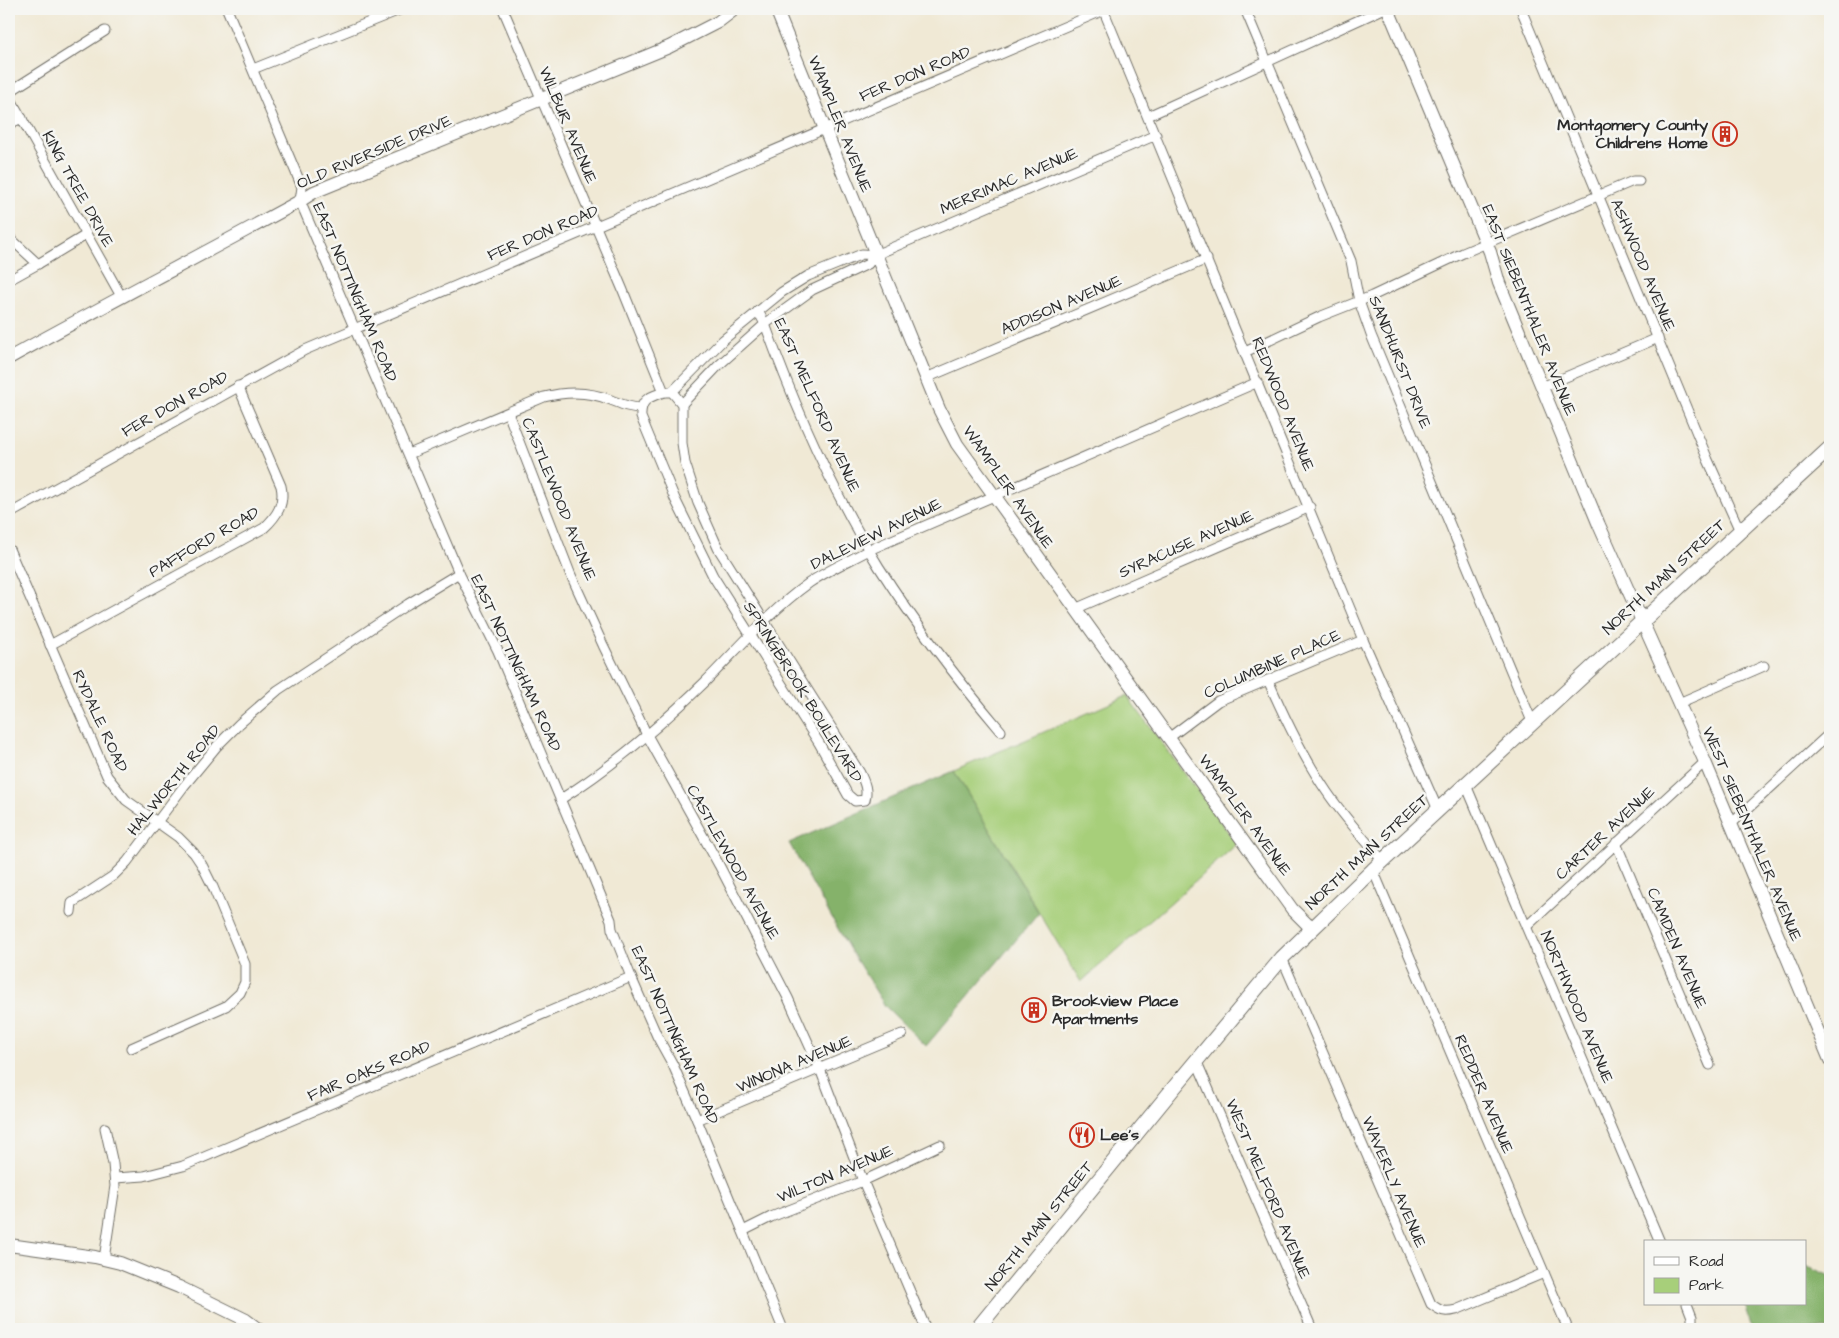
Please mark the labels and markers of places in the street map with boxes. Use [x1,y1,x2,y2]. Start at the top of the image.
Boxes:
place label: Montgomery County Childrens Home [1557,114,1708,154]
building icon: Montgomery County Childrens Home [1712,121,1738,147]
place label: Brookview Place Apartments [1052,990,1179,1030]
building icon: Brookview Place Apartments [1021,997,1047,1023]
restaurant icon: Lee's [1069,1122,1095,1148]
place label: Lee's [1100,1124,1139,1146]

